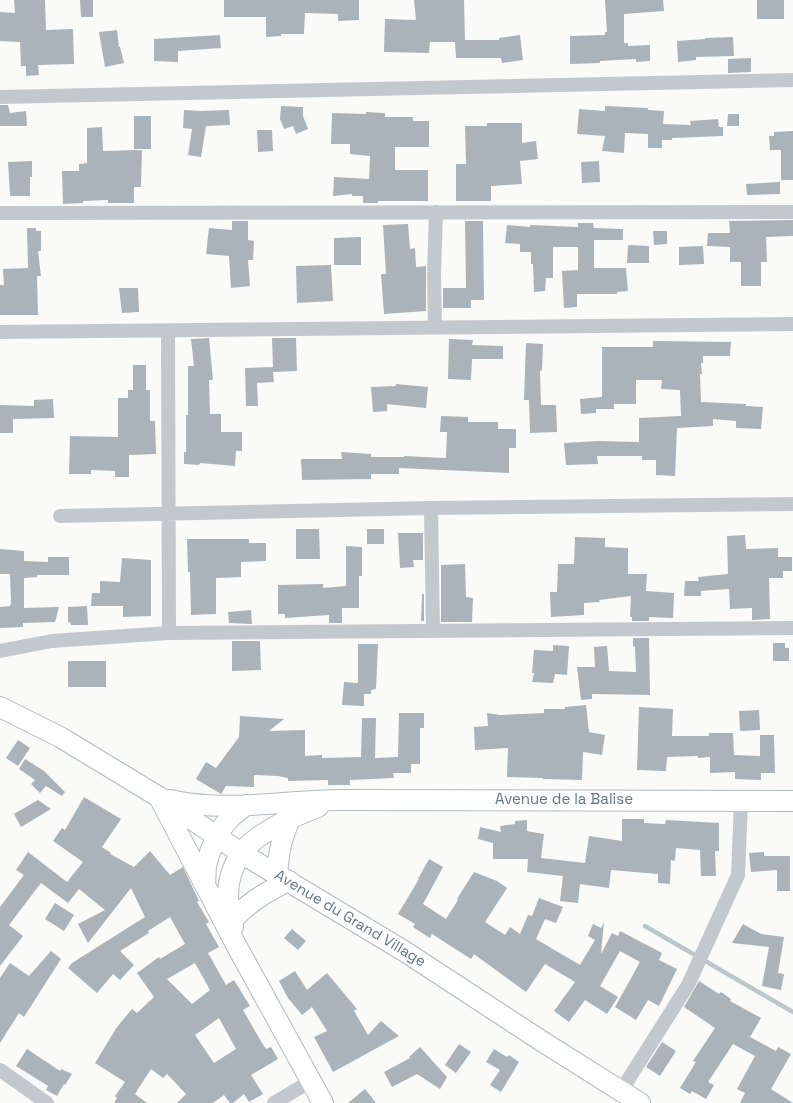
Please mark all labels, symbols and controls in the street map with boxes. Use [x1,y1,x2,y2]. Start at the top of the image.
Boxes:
street label: Avenue de la Balise [495,791,633,809]
street label: Avenue du Grand Village [271,867,429,971]

